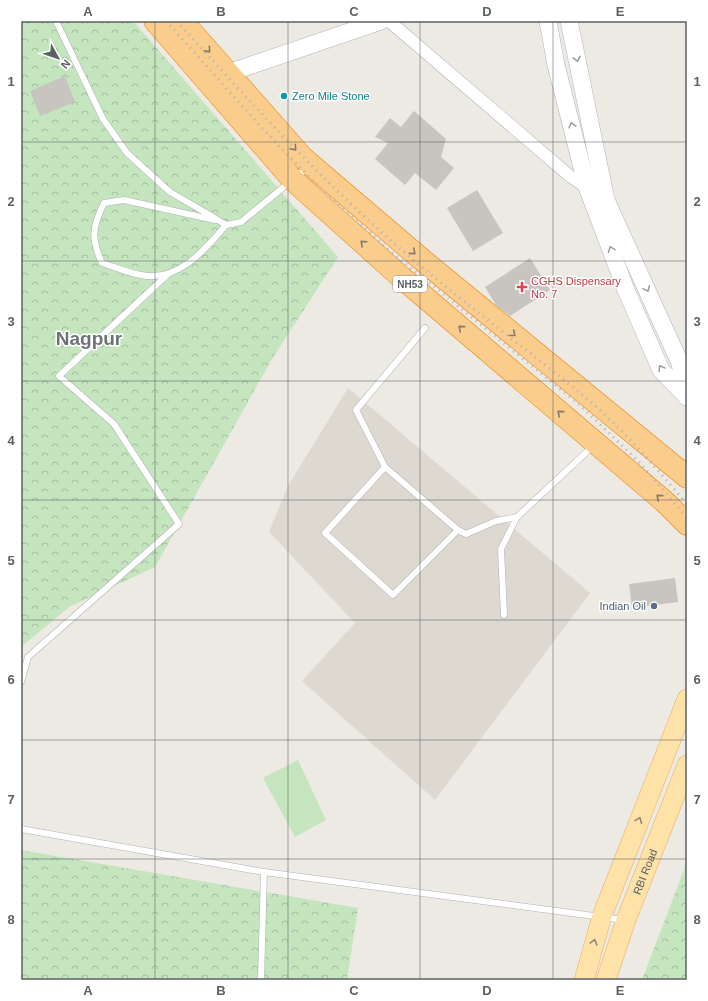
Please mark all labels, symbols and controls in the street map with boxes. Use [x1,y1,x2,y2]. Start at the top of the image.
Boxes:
text: A [83,4,93,19]
text: B [216,4,226,19]
text: C [349,4,359,19]
text: D [482,4,492,19]
text: E [616,4,625,19]
north arrow [38,38,78,78]
one-way arrow [203,46,210,53]
one-way arrow [572,56,580,62]
text: N [58,58,73,71]
text: 1 [7,74,15,89]
text: 1 [693,74,701,89]
place label: Zero Mile Stone [292,90,370,102]
marker: Zero Mile Stone [279,91,289,101]
one-way arrow [568,122,576,128]
one-way arrow [289,143,296,151]
text: 2 [7,194,15,209]
text: 2 [693,194,701,209]
one-way arrow [361,240,368,247]
one-way arrow [607,245,615,252]
one-way arrow [408,247,415,254]
place label: CGHS Dispensary No. 7 [531,275,621,300]
road number: NH53 [393,276,427,292]
marker: CGHS Dispensary No. 7 [516,281,528,293]
one-way arrow [642,286,650,293]
text: 3 [7,314,15,329]
text: 3 [693,314,701,329]
one-way arrow [459,326,466,333]
district label: Nagpur [56,328,123,349]
one-way arrow [508,330,516,337]
one-way arrow [659,365,666,372]
one-way arrow [557,410,565,417]
text: 4 [7,433,15,448]
text: 4 [693,433,701,448]
one-way arrow [656,495,664,502]
text: 5 [7,553,15,568]
text: 5 [693,553,701,568]
place label: Indian Oil [600,600,646,612]
marker: Indian Oil [649,601,659,611]
text: 6 [7,672,15,687]
text: 6 [693,672,701,687]
text: 7 [7,792,15,807]
text: 7 [693,792,701,807]
one-way arrow [634,817,642,824]
street label: RBI Road [631,847,659,896]
text: 8 [7,912,15,927]
text: 8 [693,912,701,927]
one-way arrow [590,939,598,946]
text: A [83,983,93,998]
text: B [216,983,226,998]
text: C [349,983,359,998]
text: D [482,983,492,998]
text: E [616,983,625,998]

